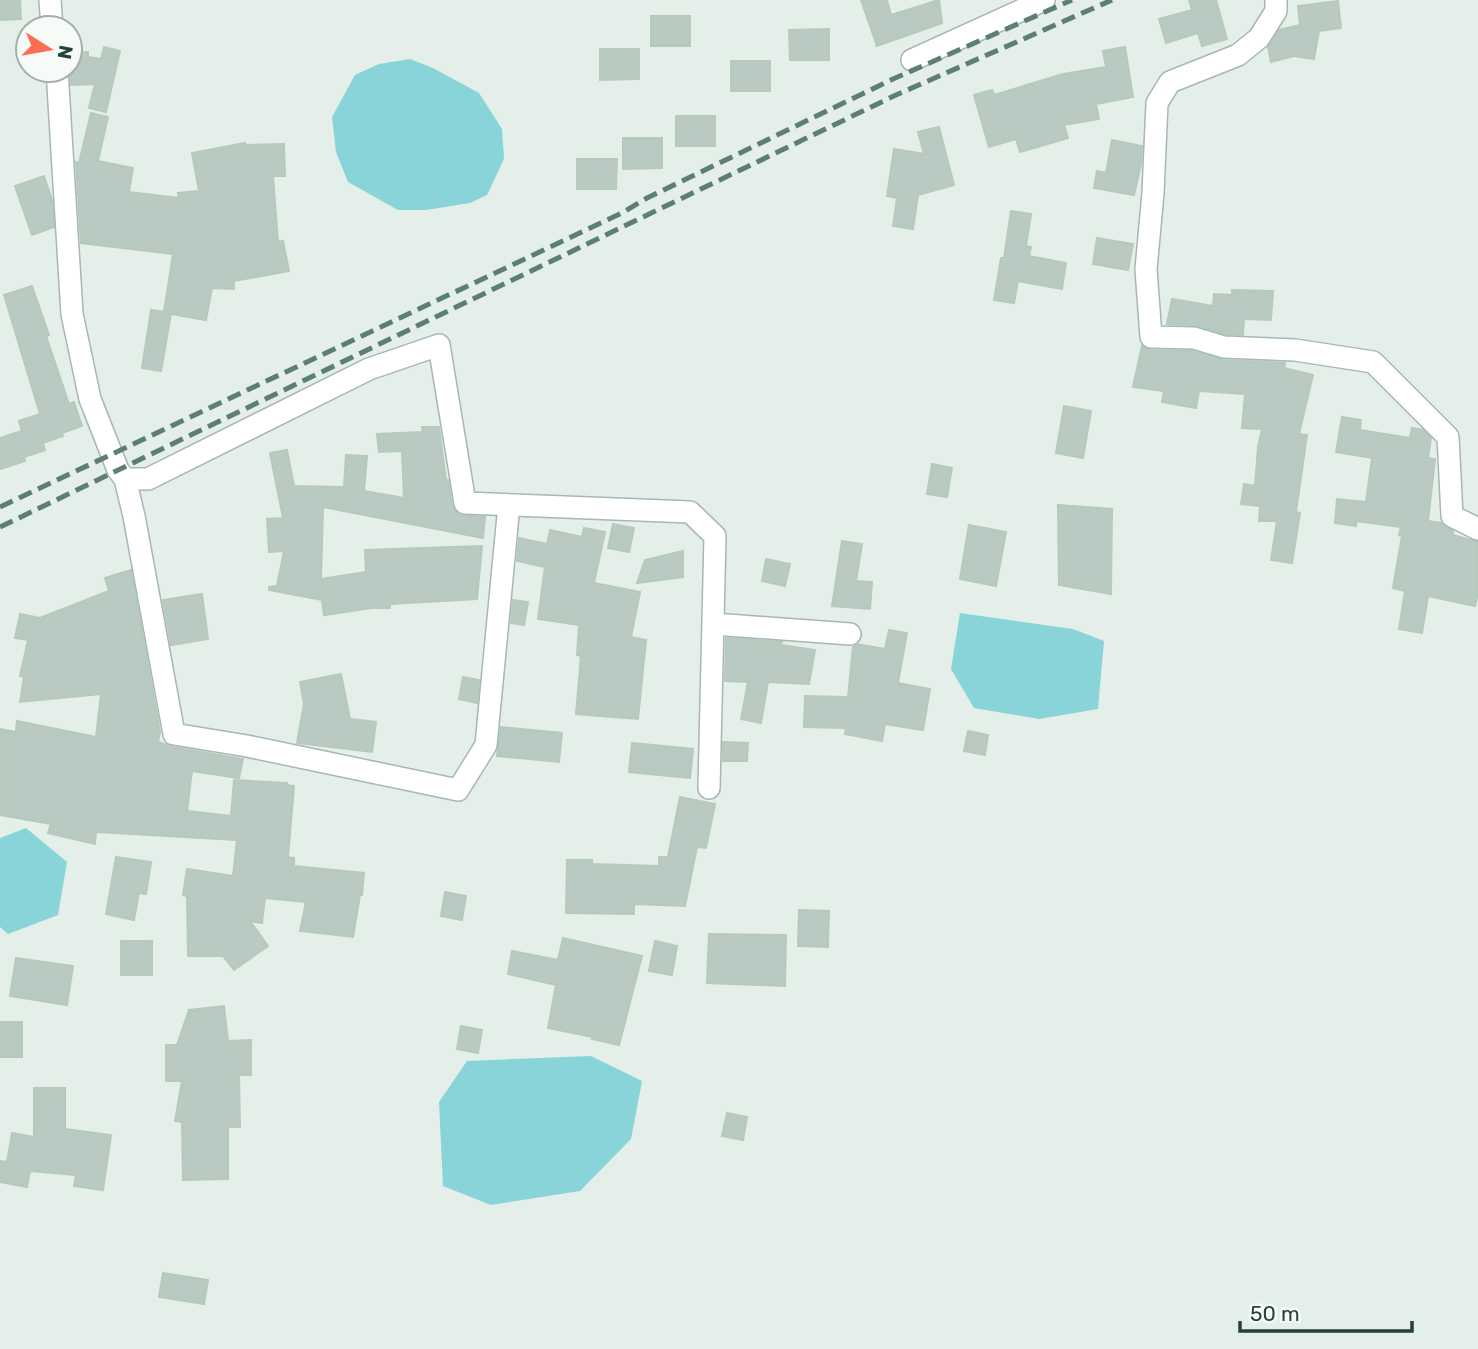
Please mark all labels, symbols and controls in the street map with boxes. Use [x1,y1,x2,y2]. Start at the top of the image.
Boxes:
north arrow [14,14,84,84]
text: N [53,43,78,61]
scale bar [1240,1290,1412,1334]
text: 50 m [1250,1301,1300,1326]

